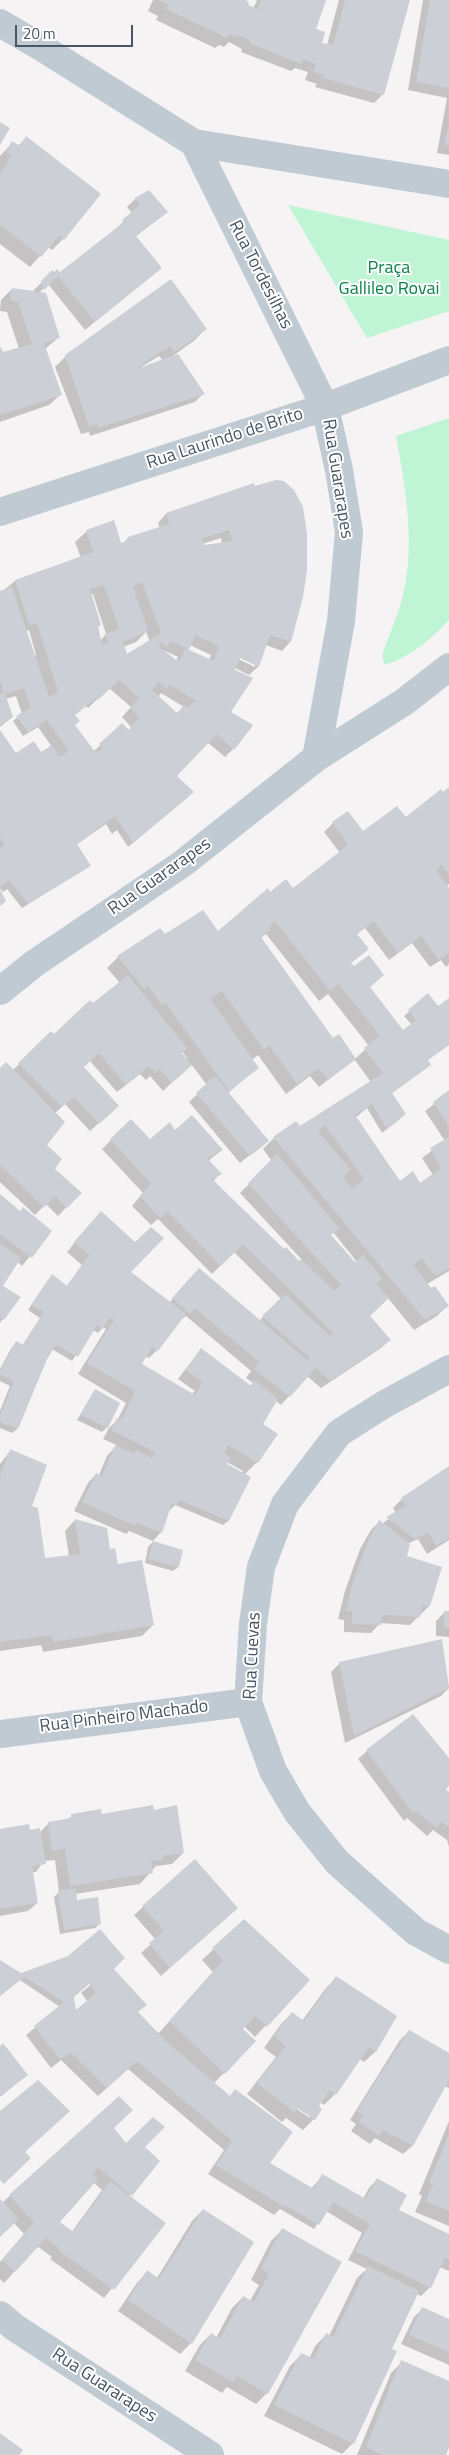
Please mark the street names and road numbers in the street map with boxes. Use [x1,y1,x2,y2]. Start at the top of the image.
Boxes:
street label: Rua Tordesilhas [223,217,297,333]
street label: Rua Laurindo de Brito [144,404,306,474]
street label: Rua Guararapes [317,418,357,540]
street label: Rua Guararapes [104,834,216,920]
street label: Rua Cuevas [240,1612,266,1700]
street label: Rua Pinheiro Machado [38,1696,210,1738]
street label: Rua Guararapes [48,2344,160,2428]

